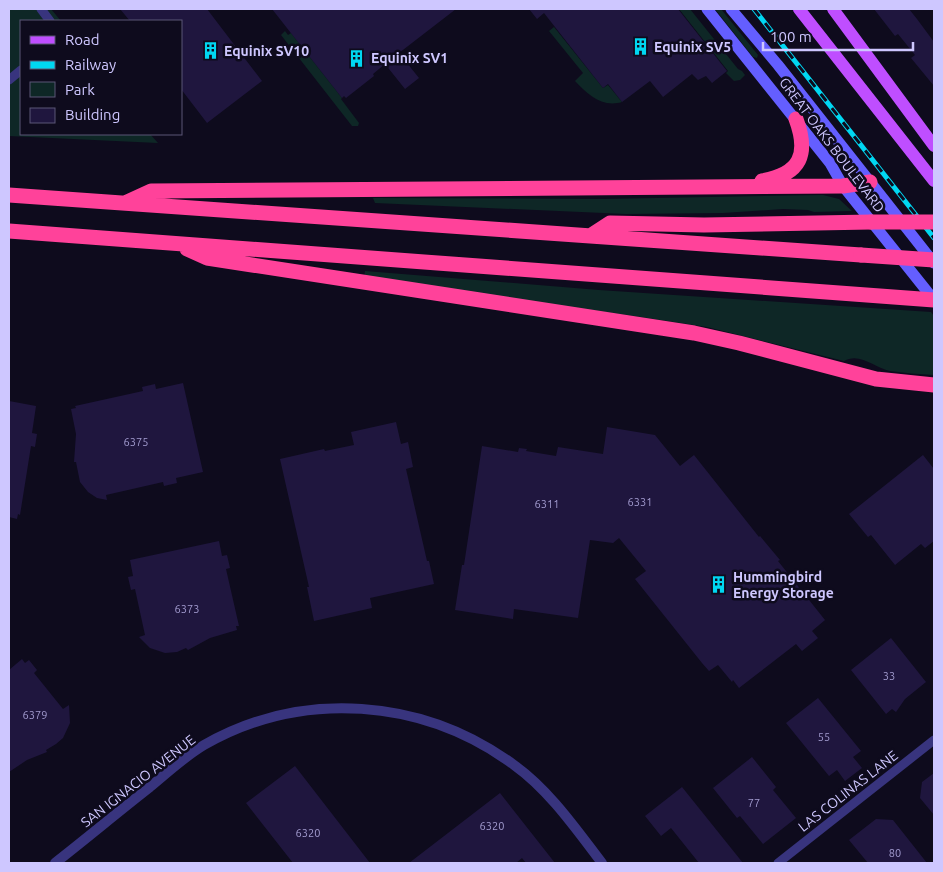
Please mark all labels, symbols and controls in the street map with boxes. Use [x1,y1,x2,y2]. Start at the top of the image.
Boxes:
legend [20,20,182,135]
scale bar [763,20,913,52]
text: 100 m [770,28,812,45]
text: Road [65,31,100,48]
building icon: Equinix SV5 [630,37,650,57]
place label: Equinix SV5 [654,39,731,55]
building icon: Equinix SV10 [200,41,220,61]
place label: Equinix SV10 [224,43,309,59]
building icon: Equinix SV1 [347,48,367,68]
place label: Equinix SV1 [371,50,448,66]
text: Railway [65,56,116,73]
street label: GREAT OAKS BOULEVARD [776,74,888,216]
text: Park [65,81,95,98]
text: Building [65,106,120,123]
house number: 6375 [124,436,148,448]
house number: 6331 [628,496,652,508]
house number: 6311 [535,498,559,510]
place label: Hummingbird Energy Storage [733,569,834,601]
building icon: Hummingbird Energy Storage [709,575,729,595]
house number: 6373 [175,603,199,615]
house number: 33 [883,670,895,682]
house number: 6379 [23,709,47,721]
street label: SAN IGNACIO AVENUE [78,731,198,830]
house number: 55 [818,731,830,743]
street label: LAS COLINAS LANE [795,747,901,835]
house number: 77 [748,797,760,809]
house number: 6320 [480,820,504,832]
house number: 6320 [296,827,320,839]
house number: 80 [889,847,901,859]

